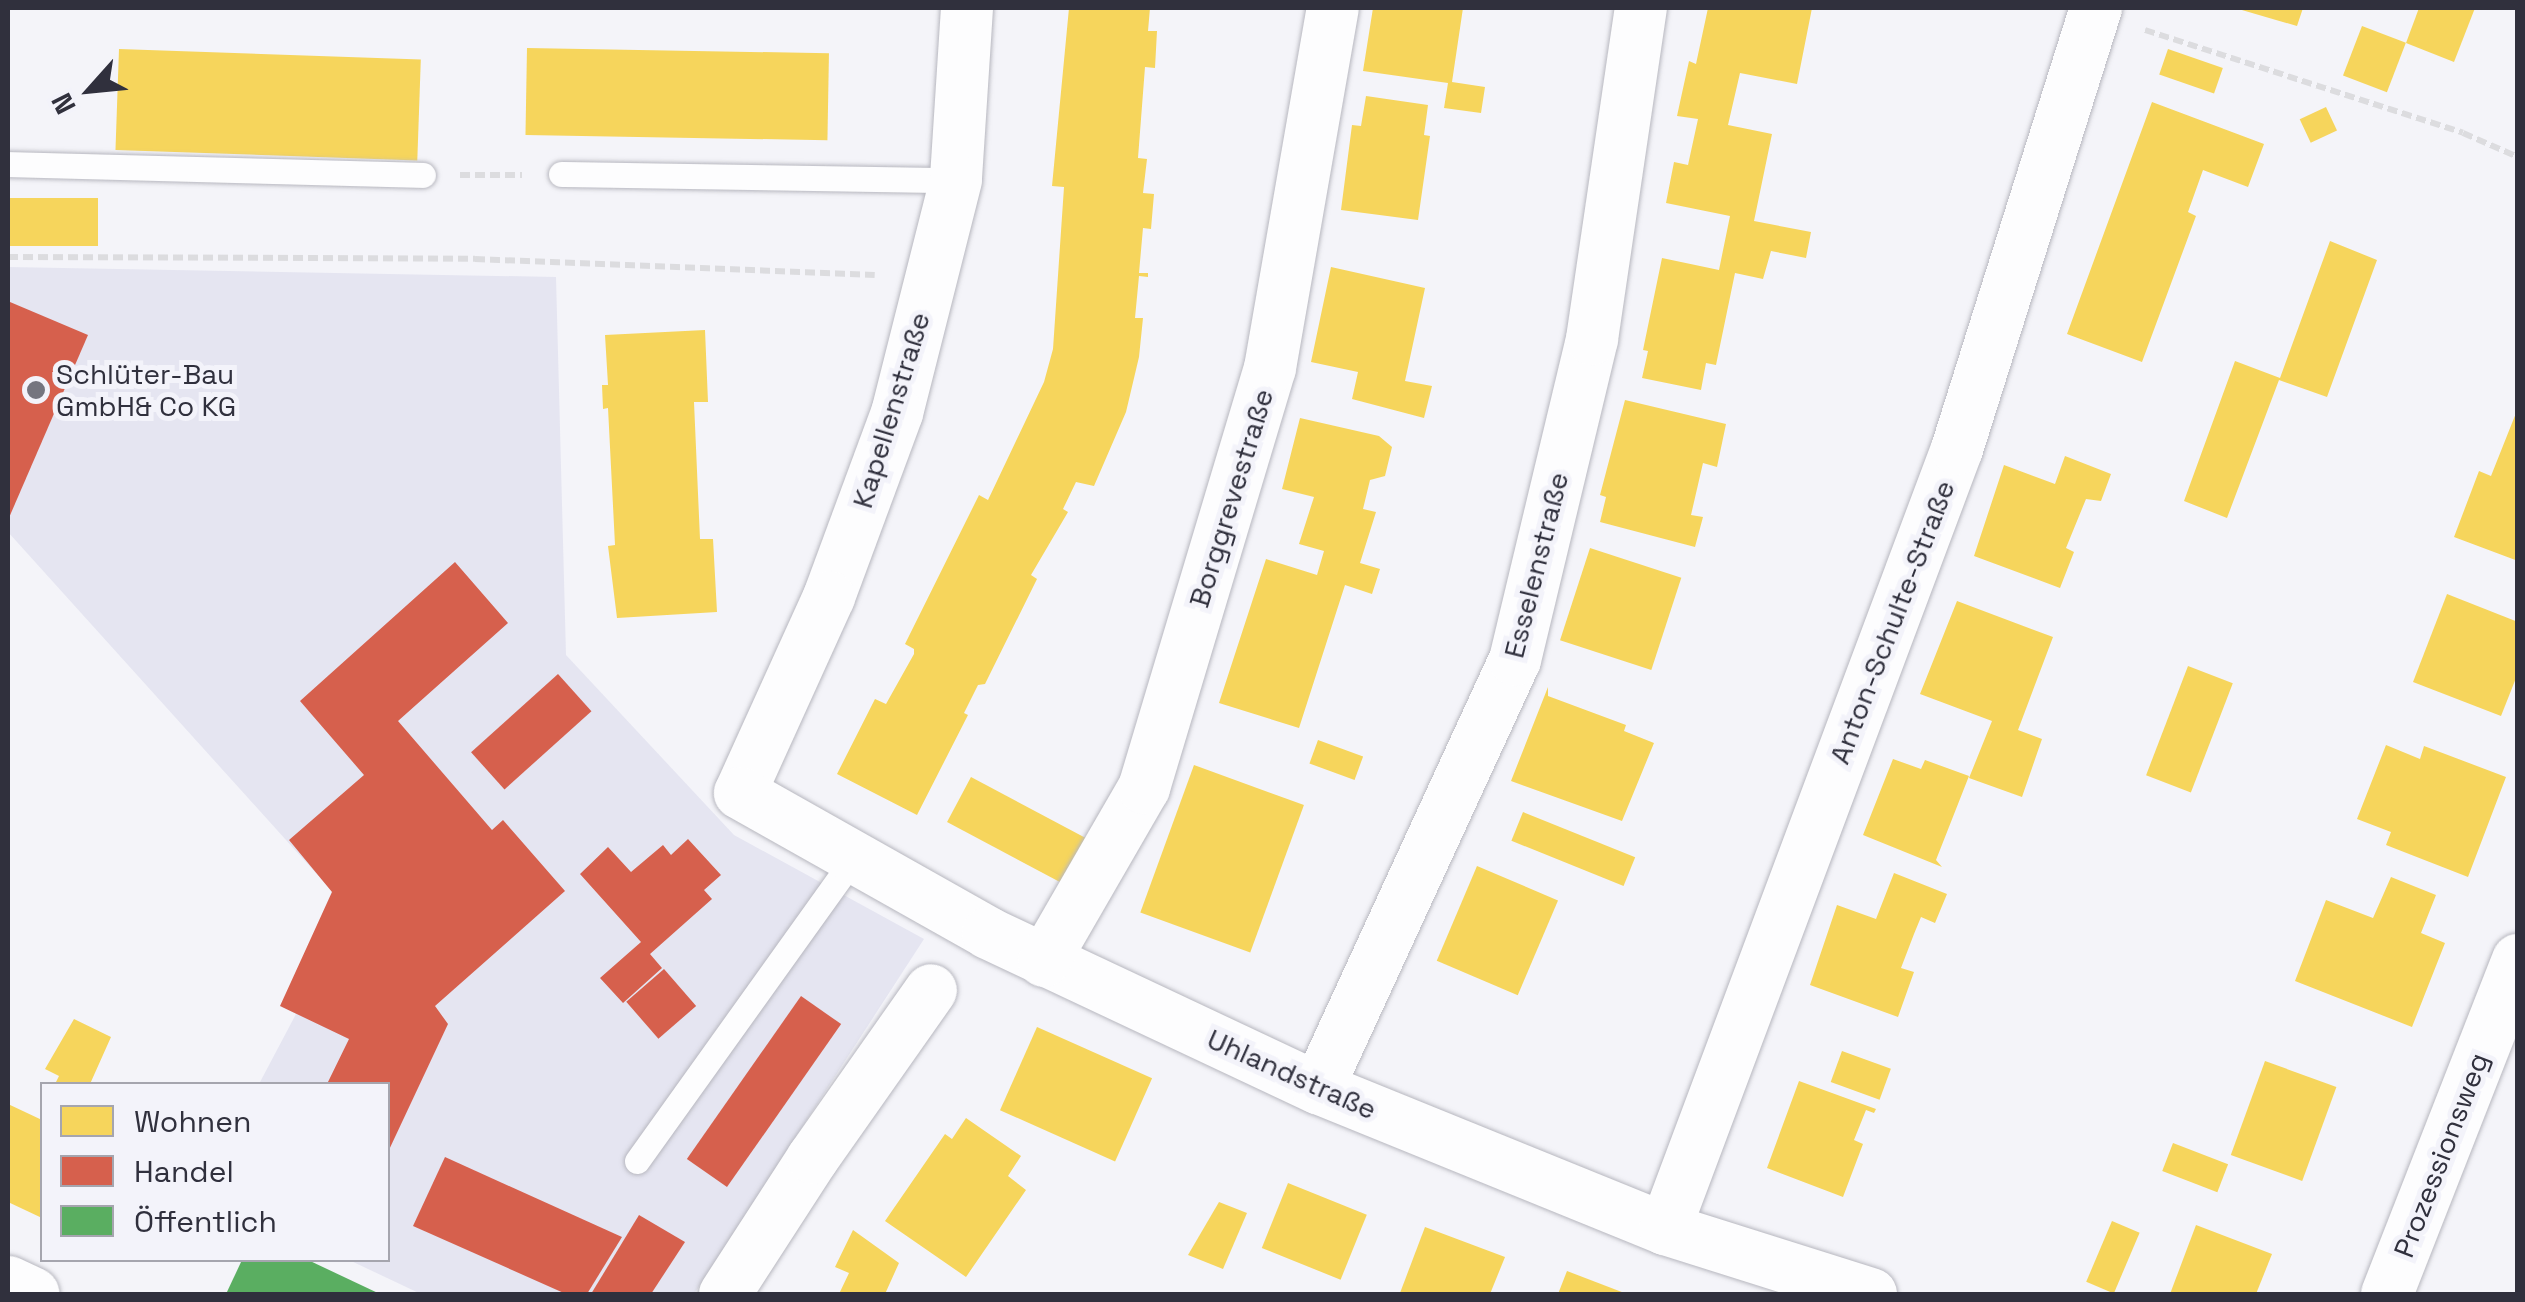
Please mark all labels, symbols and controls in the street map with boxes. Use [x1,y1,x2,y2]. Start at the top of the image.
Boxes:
north arrow [40,40,140,140]
text: N [43,87,84,120]
street label: Kapellenstraße [845,308,937,512]
place label: Schlüter-Bau GmbH& Co KG [56,357,236,423]
marker: Schlüter-Bau GmbH& Co KG [25,379,47,401]
street label: Borggrevestraße [1182,385,1280,611]
street label: Esselenstraße [1497,469,1575,661]
street label: Anton-Schulte-Straße [1822,476,1962,768]
street label: Uhlandstraße [1202,1022,1382,1126]
street label: Prozessionsweg [2387,1048,2495,1262]
legend [40,1082,390,1262]
text: Wohnen [134,1102,251,1141]
text: Handel [134,1152,234,1191]
text: Öffentlich [134,1202,277,1241]

